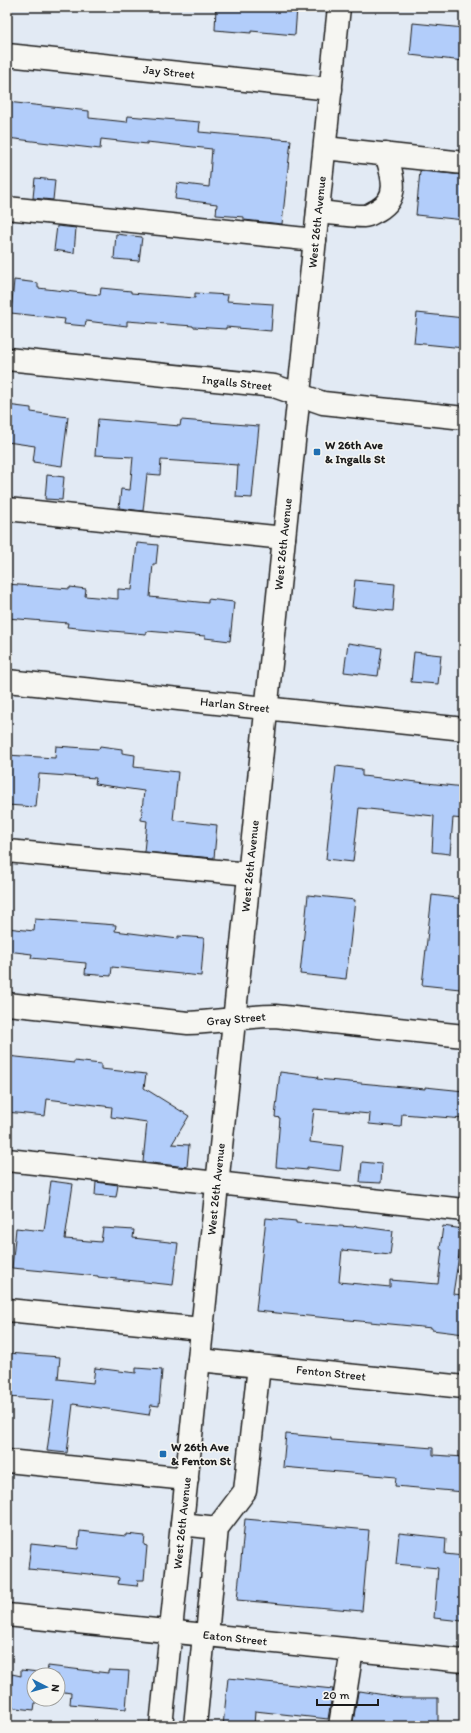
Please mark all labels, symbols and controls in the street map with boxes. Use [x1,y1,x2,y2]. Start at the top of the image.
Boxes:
street label: Jay Street [142,62,196,82]
street label: West 26th Avenue [305,175,329,269]
street label: Ingalls Street [201,372,273,394]
place label: W 26th Ave & Ingalls St [325,438,386,467]
marker: W 26th Ave & Ingalls St [312,447,322,457]
street label: West 26th Avenue [271,497,295,591]
street label: Harlan Street [199,694,271,716]
street label: West 26th Avenue [238,819,262,913]
street label: Gray Street [206,1009,267,1029]
street label: West 26th Avenue [204,1142,228,1236]
street label: Fenton Street [295,1362,367,1384]
place label: W 26th Ave & Fenton St [171,1440,232,1468]
marker: W 26th Ave & Fenton St [158,1449,168,1459]
street label: West 26th Avenue [170,1476,194,1570]
street label: Eaton Street [202,1628,268,1648]
north arrow [26,1667,66,1707]
scale bar [317,1681,378,1707]
text: N [49,1684,62,1692]
text: 20 m [323,1688,350,1702]

